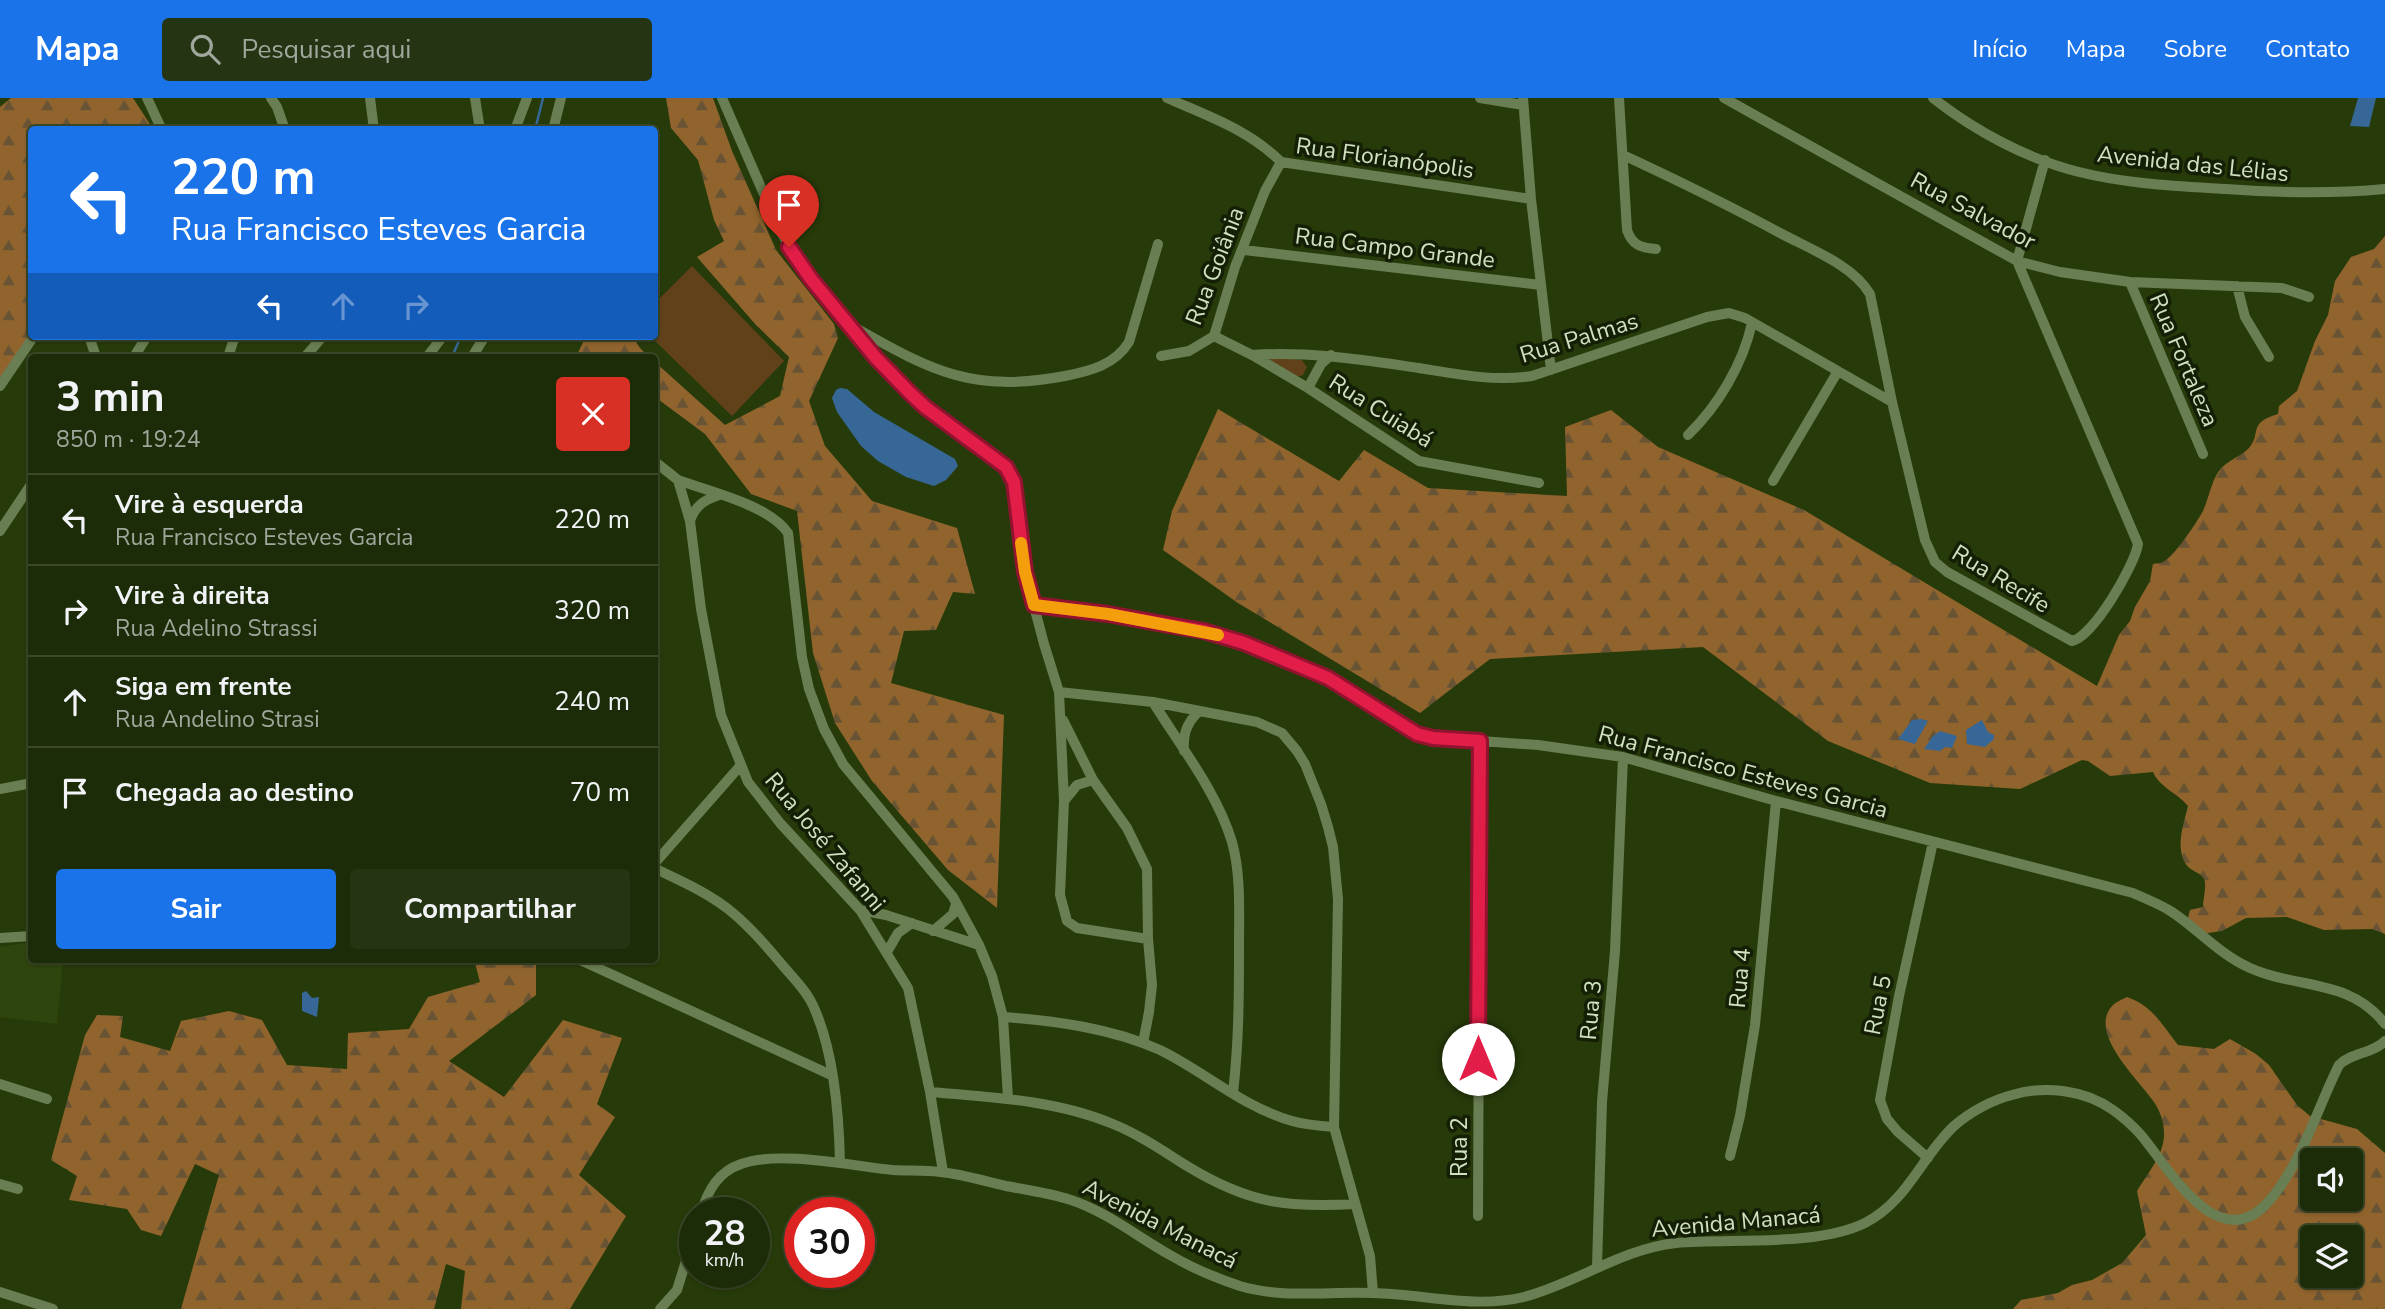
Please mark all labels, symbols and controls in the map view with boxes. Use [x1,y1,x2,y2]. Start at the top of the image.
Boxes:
search box [162,18,652,81]
text: Mapa [35,27,120,72]
icon: search [186,30,224,68]
text: Pesquisar aqui [242,32,411,67]
text: Início [1972,33,2028,65]
text: Mapa [2066,33,2126,65]
text: Sobre [2164,33,2227,65]
text: Contato [2265,33,2350,65]
street label: Rua Florianópolis [1294,130,1476,186]
street label: Avenida das Lélias [2096,139,2290,189]
text: 220 m [171,144,315,211]
icon: left [56,154,147,245]
street label: Rua Salvador [1905,165,2042,257]
pin [759,175,819,247]
icon: arrive [770,186,808,224]
street label: Rua Goiânia [1178,203,1252,329]
text: Rua Francisco Esteves Garcia [171,208,586,251]
street label: Rua Campo Grande [1293,220,1497,276]
icon: left [251,287,289,325]
icon: ahead [324,287,362,325]
icon: right [397,287,435,325]
street label: Rua Fortaleza [2142,289,2226,431]
street label: Rua Palmas [1516,305,1642,371]
street label: Rua Cuiabá [1323,367,1439,455]
text: 3 min [56,369,165,426]
button: close [556,377,630,451]
text: 850 m · 19:24 [56,424,201,455]
text: Vire à esquerda [115,487,304,522]
icon: left [56,501,94,539]
text: 220 m [554,502,630,537]
text: Rua Francisco Esteves Garcia [115,522,414,553]
street label: Rua Recife [1946,538,2056,620]
text: Vire à direita [115,578,270,613]
icon: right [56,592,94,630]
text: 320 m [554,593,630,628]
text: Rua Adelino Strassi [115,613,318,644]
text: Siga em frente [115,669,292,704]
icon: ahead [56,683,94,721]
text: 240 m [554,684,630,719]
text: Rua Andelino Strasi [115,704,320,735]
street label: Rua Francisco Esteves Garcia [1595,718,1891,826]
street label: Rua José Zafanni [758,766,892,918]
icon: arrive [56,774,94,812]
text: Chegada ao destino [115,775,354,810]
text: 70 m [570,775,630,810]
button: Sair [56,869,336,949]
button: Compartilhar [350,869,630,949]
street label: Rua 4 [1722,947,1758,1009]
street label: Rua 5 [1857,972,1899,1038]
street label: Rua 3 [1573,979,1609,1041]
position arrow [1441,1022,1515,1096]
street label: Rua 2 [1444,1117,1475,1177]
map controls [2300,1148,2363,1288]
button: sound [2300,1148,2363,1211]
street label: Avenida Manacá [1077,1172,1243,1276]
speed limit sign: 30 [784,1197,875,1288]
street label: Avenida Manacá [1650,1199,1822,1245]
text: 28 [703,1210,746,1257]
button: layers [2300,1225,2363,1288]
text: km/h [705,1248,744,1272]

